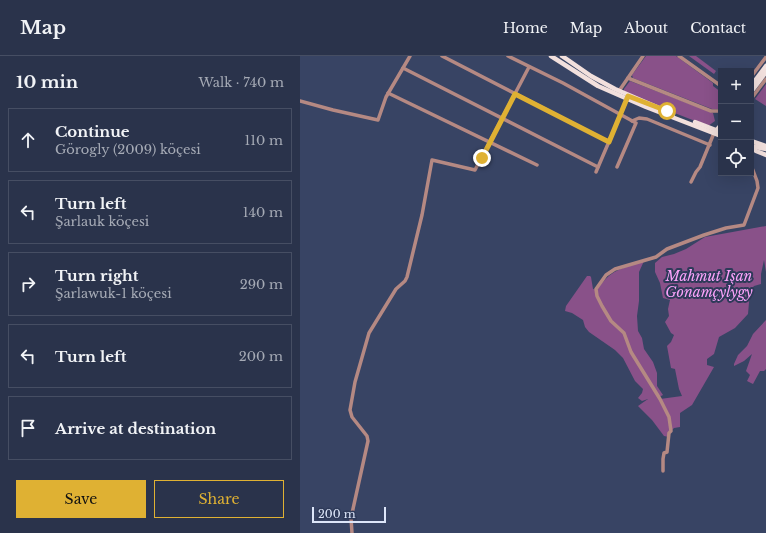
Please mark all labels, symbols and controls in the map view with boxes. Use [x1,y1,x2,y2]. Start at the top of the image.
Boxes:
text: Map [20,16,66,39]
text: Home [503,19,548,37]
text: Map [570,19,602,37]
text: About [624,19,668,37]
text: Contact [690,19,746,37]
map controls [718,68,754,176]
button: + [718,68,754,104]
text: 10 min [16,72,78,93]
text: Walk · 740 m [199,74,284,91]
route start [658,102,676,120]
button: − [718,104,754,140]
text: Continue [55,122,130,141]
icon: ahead [17,129,39,151]
text: 110 m [244,132,283,149]
button: locate [718,140,754,176]
text: Görogly (2009) köçesi [55,141,201,158]
route end [473,149,491,167]
text: Turn left [55,194,126,213]
icon: left [17,201,39,223]
text: 140 m [243,204,283,221]
text: Şarlauk köçesi [55,213,149,230]
text: Turn right [55,266,138,285]
park label: Mahmut Işan Gonamçylygy [665,267,754,301]
icon: right [17,273,39,295]
text: 290 m [240,276,283,293]
text: Şarlawuk-1 köçesi [55,285,172,302]
icon: left [17,345,39,367]
text: Turn left [55,347,126,366]
text: 200 m [239,348,283,365]
icon: arrive [17,417,39,439]
text: Arrive at destination [55,419,216,438]
button: Save [16,480,146,518]
button: Share [154,480,284,518]
scale bar [312,505,386,524]
text: 200 m [318,507,355,521]

